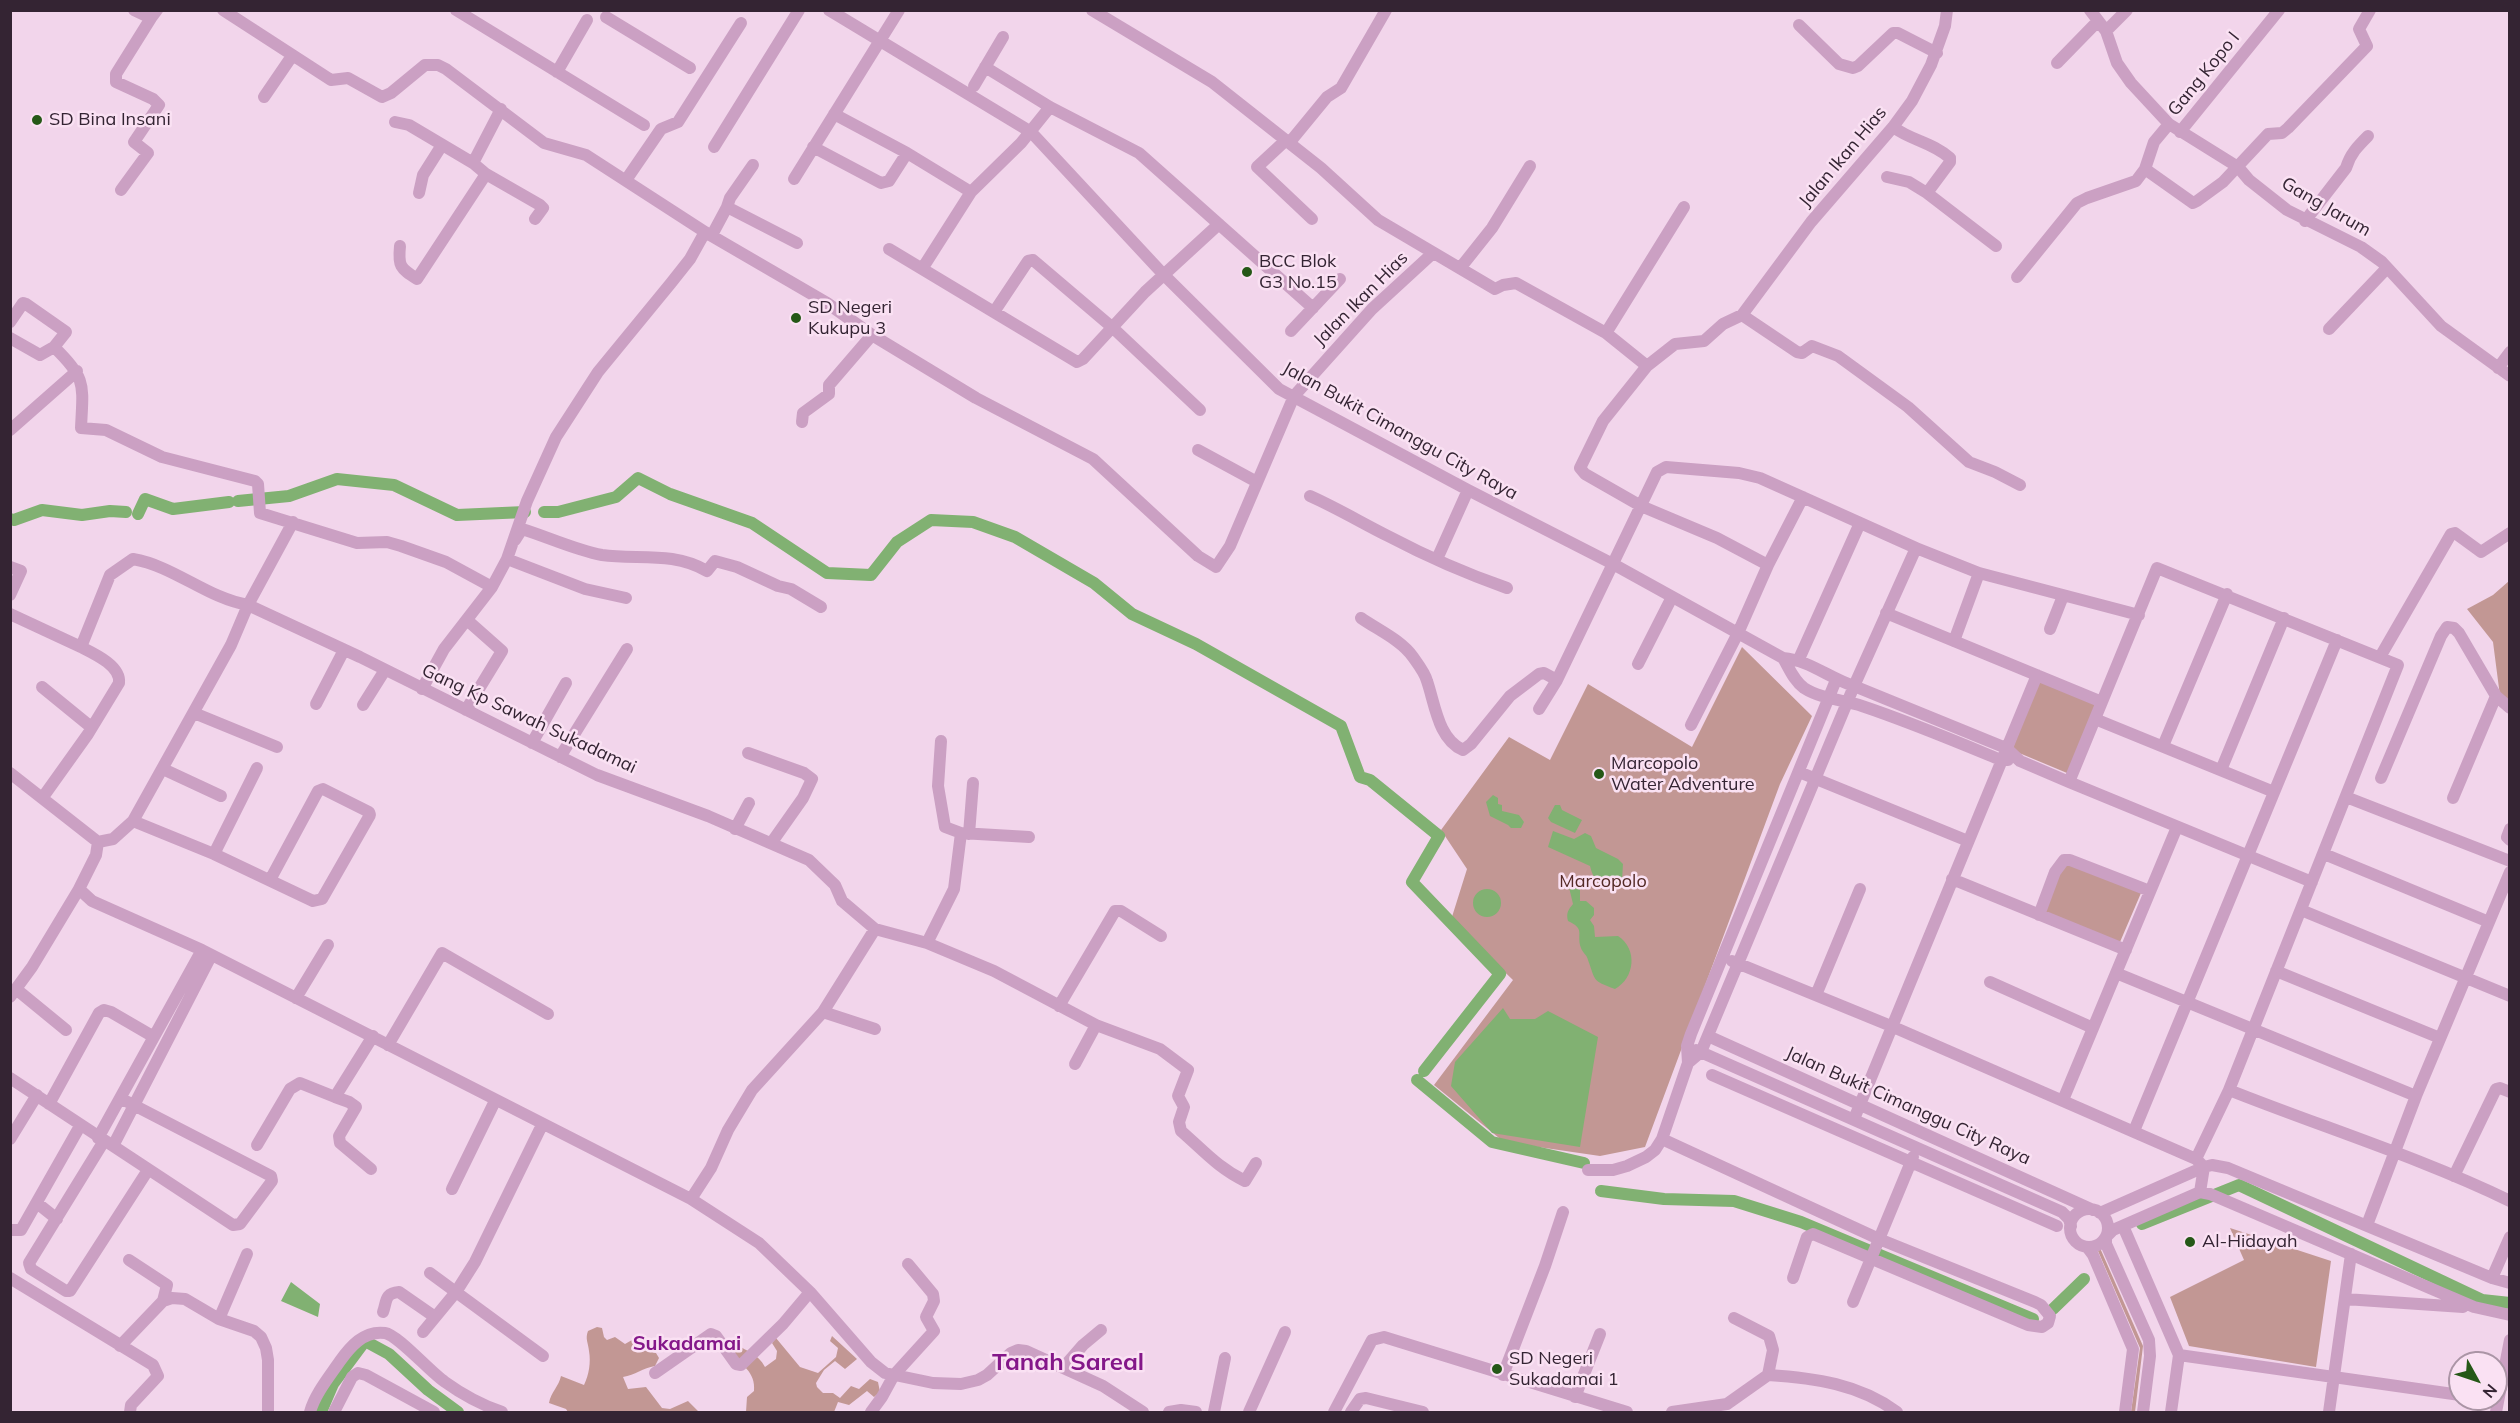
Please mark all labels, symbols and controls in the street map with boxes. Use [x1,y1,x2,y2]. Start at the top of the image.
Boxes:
street label: Gang Kopo I [2164,28,2244,120]
street label: Jalan Ikan Hias [1795,102,1891,212]
place label: SD Bina Insani [49,109,171,131]
marker: SD Bina Insani [30,113,44,127]
street label: Gang Jarum [2278,173,2374,241]
street label: Jalan Ikan Hias [1309,247,1413,351]
place label: BCC Blok G3 No.15 [1259,251,1337,294]
marker: BCC Blok G3 No.15 [1240,265,1254,279]
place label: SD Negeri Kukupu 3 [808,297,892,340]
marker: SD Negeri Kukupu 3 [789,311,803,325]
street label: Jalan Bukit Cimanggu City Raya [1279,357,1521,505]
street label: Gang Kp Sawah Sukadamai [418,660,640,778]
place label: Marcopolo Water Adventure [1611,753,1755,795]
marker: Marcopolo Water Adventure [1592,767,1606,781]
park label: Marcopolo [1559,871,1647,893]
street label: Jalan Bukit Cimanggu City Raya [1782,1042,2034,1170]
place label: Al-Hidayah [2202,1231,2298,1253]
marker: Al-Hidayah [2183,1235,2197,1249]
district label: Sukadamai [633,1332,741,1356]
place label: SD Negeri Sukadamai 1 [1509,1348,1619,1390]
district label: Tanah Sareal [992,1349,1144,1377]
north arrow [2448,1351,2508,1411]
marker: SD Negeri Sukadamai 1 [1490,1362,1504,1376]
text: N [2479,1380,2502,1402]

